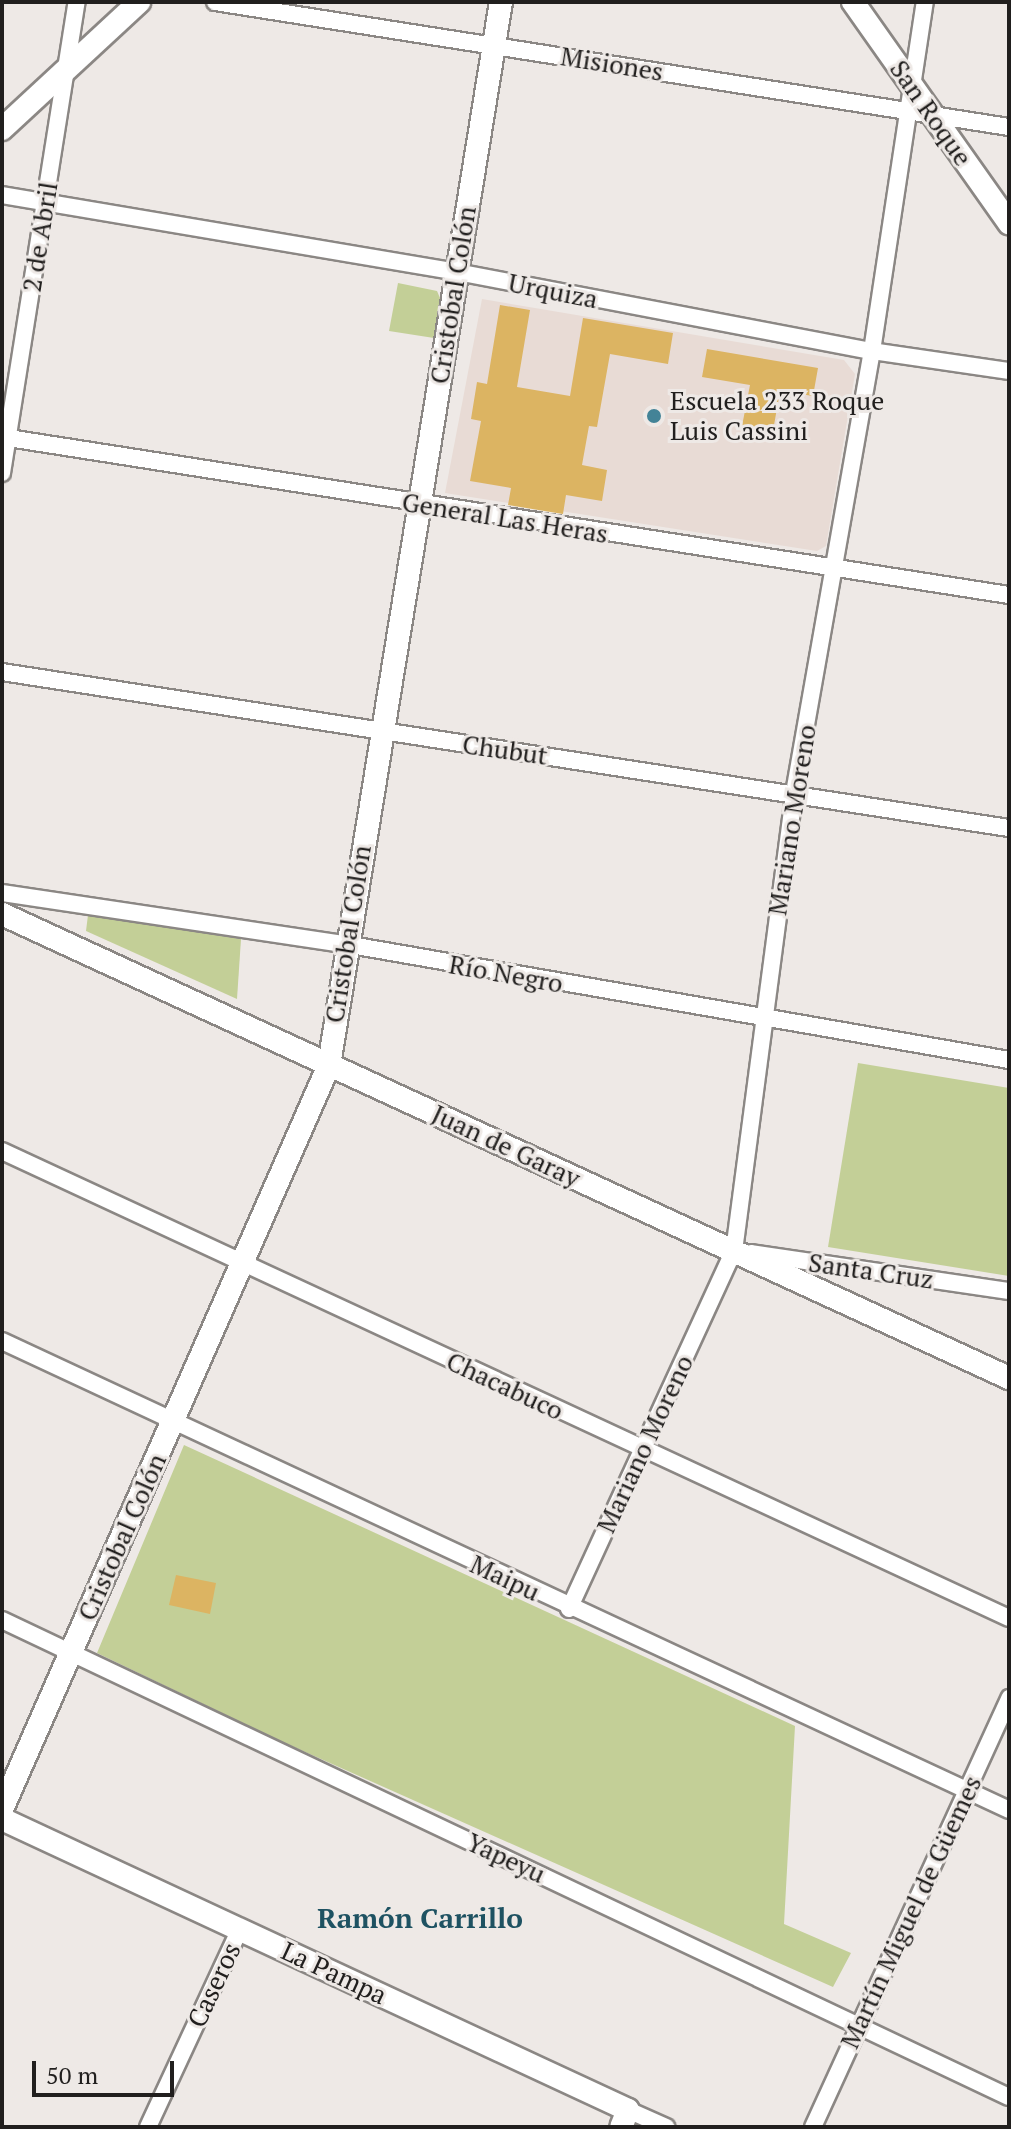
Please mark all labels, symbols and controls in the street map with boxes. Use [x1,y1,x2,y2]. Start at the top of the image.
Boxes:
street label: Misiones [558,40,666,88]
street label: San Roque [883,54,979,172]
street label: 2 de Abril [16,179,64,295]
street label: Cristobal Colón [424,204,482,386]
street label: Urquiza [506,267,600,315]
place label: Escuela 233 Roque Luis Cassini [670,385,884,446]
marker: Escuela 233 Roque Luis Cassini [645,407,663,425]
street label: General Las Heras [400,486,610,550]
street label: Mariano Moreno [762,722,822,918]
street label: Chubut [460,729,550,771]
street label: Cristobal Colón [319,843,377,1025]
street label: Río Negro [447,949,565,999]
street label: Juan de Garay [427,1098,585,1194]
street label: Santa Cruz [806,1247,936,1295]
street label: Chacabuco [442,1345,568,1427]
street label: Mariano Moreno [590,1350,700,1538]
street label: Cristobal Colón [71,1449,173,1625]
street label: Maipu [465,1548,545,1608]
street label: Martín Miguel de Güemes [834,1771,988,2053]
street label: Yapeyu [462,1826,550,1890]
district label: Ramón Carrillo [317,1901,523,1935]
street label: La Pampa [276,1935,392,2011]
street label: Caseros [181,1938,247,2032]
scale bar [36,2045,178,2095]
text: 50 m [46,2059,98,2091]

